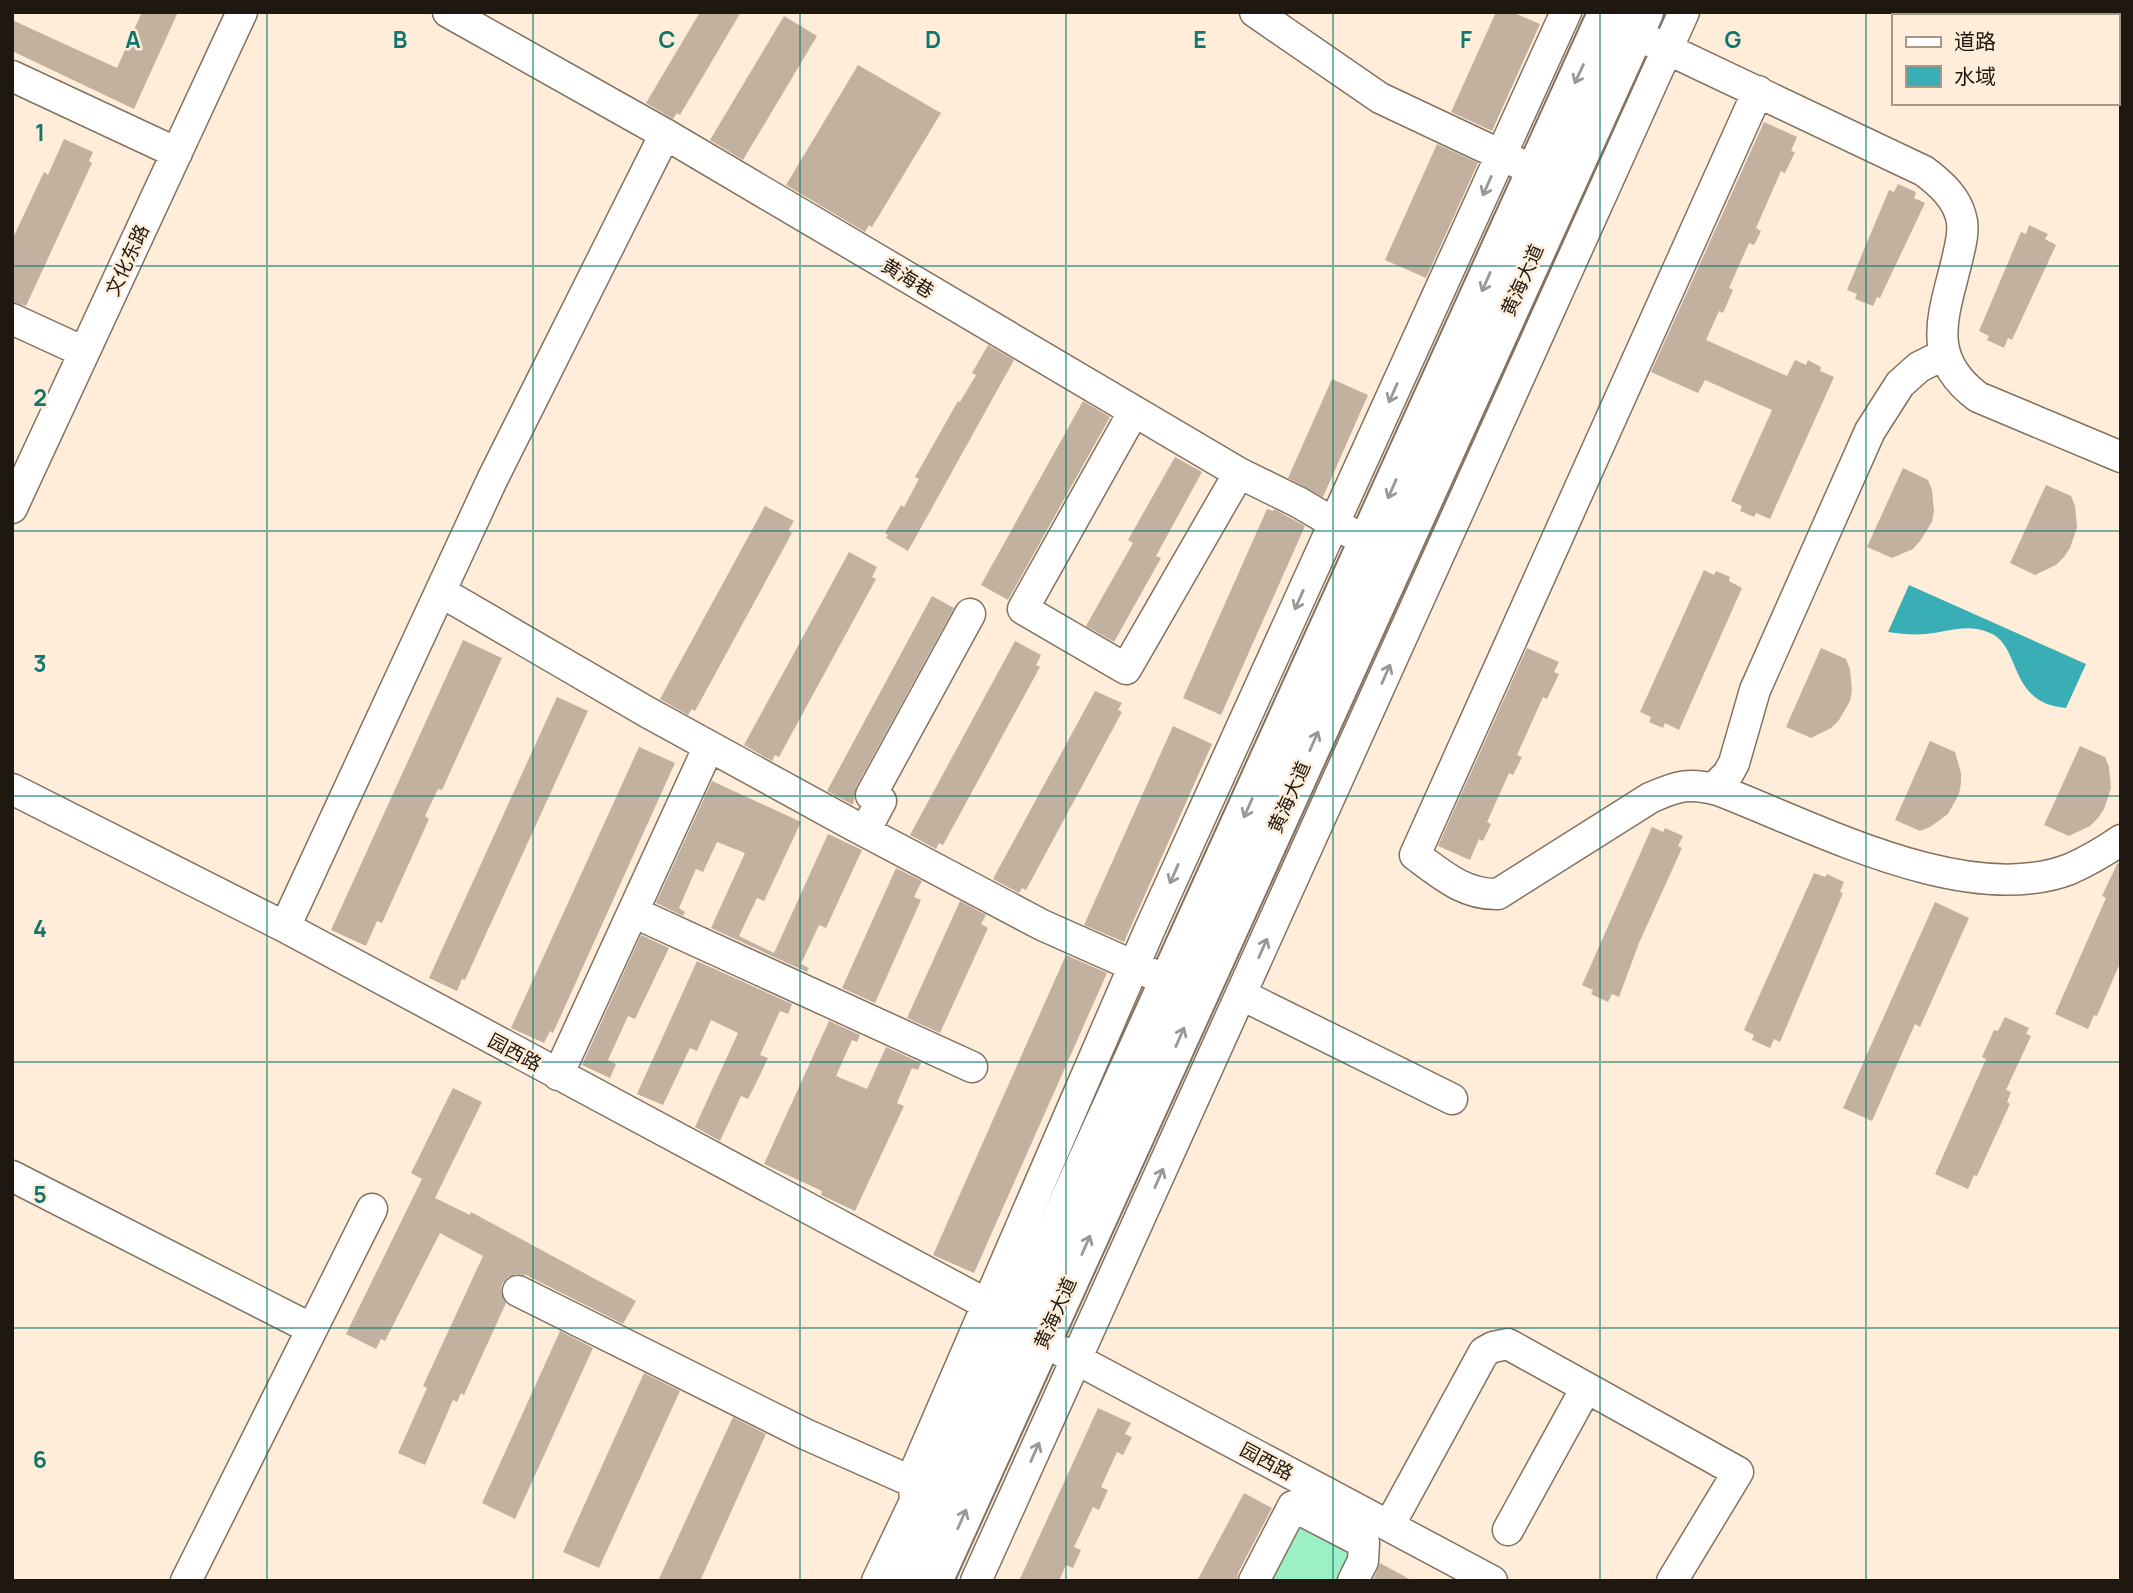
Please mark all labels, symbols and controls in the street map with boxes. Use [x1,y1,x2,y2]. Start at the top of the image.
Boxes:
legend [1892,14,2119,105]
text: A [125,23,141,55]
text: B [393,23,407,55]
text: C [659,23,676,55]
text: D [925,23,941,55]
text: E [1193,23,1207,55]
text: F [1460,23,1472,55]
text: G [1725,23,1742,55]
text: 道路 [1954,27,1996,55]
text: 水域 [1954,62,1996,90]
one-way arrow [1572,63,1585,84]
text: 1 [35,116,45,148]
one-way arrow [1479,175,1493,196]
street label: 文化东路 [99,220,155,300]
street label: 黄海大道 [1495,240,1549,320]
street label: 黄海巷 [877,252,939,304]
one-way arrow [1479,271,1492,292]
text: 2 [33,381,47,413]
one-way arrow [1385,382,1399,403]
one-way arrow [1385,478,1398,499]
one-way arrow [1291,589,1305,610]
text: 3 [33,647,47,679]
one-way arrow [1381,663,1394,684]
one-way arrow [1308,731,1321,752]
street label: 黄海大道 [1262,757,1316,837]
one-way arrow [1241,797,1254,818]
one-way arrow [1167,863,1180,885]
text: 4 [33,912,47,944]
one-way arrow [1257,938,1270,959]
street label: 园西路 [484,1027,546,1077]
one-way arrow [1174,1027,1187,1048]
one-way arrow [1153,1167,1166,1189]
text: 5 [33,1178,47,1210]
one-way arrow [1080,1234,1093,1256]
street label: 黄海大道 [1028,1273,1082,1353]
street label: 园西路 [1236,1436,1298,1486]
one-way arrow [1029,1441,1042,1462]
text: 6 [33,1443,47,1475]
one-way arrow [956,1508,969,1530]

